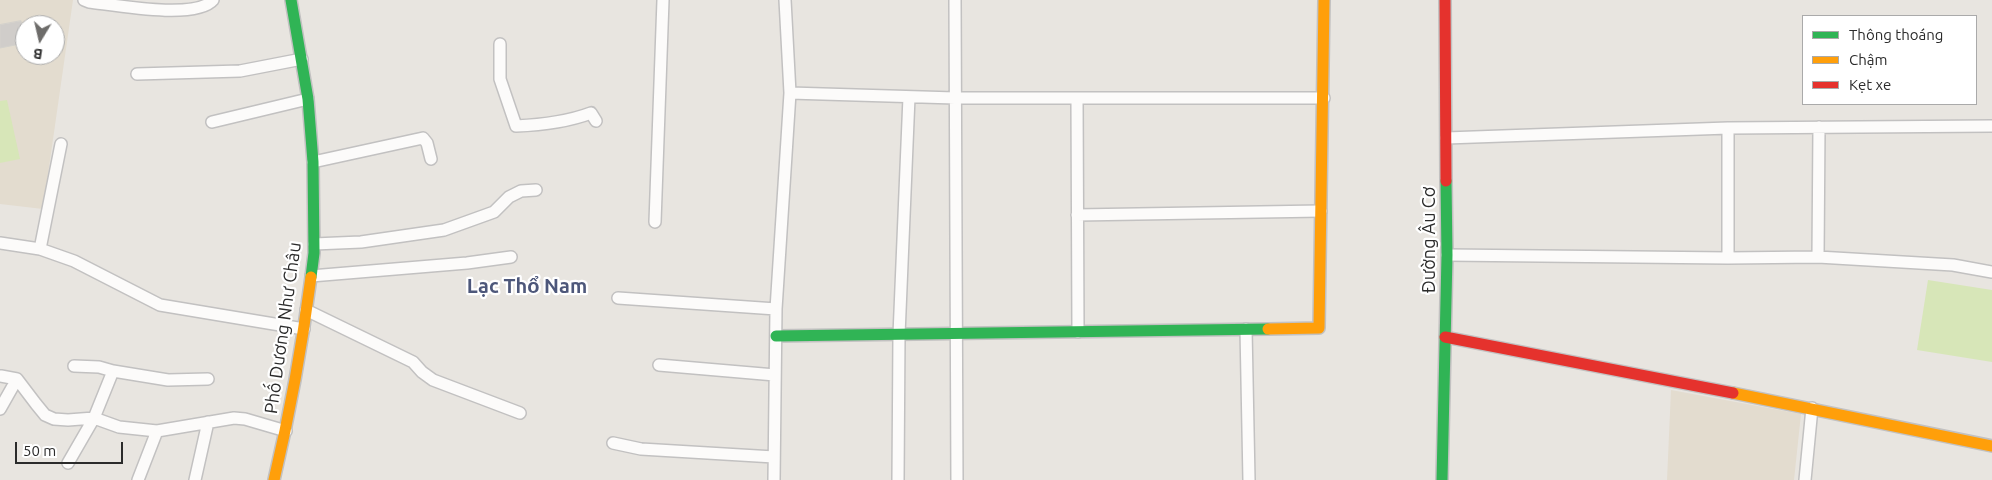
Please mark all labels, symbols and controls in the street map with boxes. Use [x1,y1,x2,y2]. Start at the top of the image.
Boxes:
north arrow [15,15,65,65]
legend [1802,15,1977,105]
text: Thông thoáng [1849,26,1943,43]
text: B [32,45,44,62]
text: Chậm [1849,51,1887,68]
text: Kẹt xe [1849,76,1891,93]
street label: Đường Âu Cơ [1418,187,1440,293]
street label: Phố Dương Như Châu [260,241,306,415]
district label: Lạc Thổ Nam [467,274,587,298]
scale bar [18,432,125,464]
text: 50 m [23,442,56,459]

